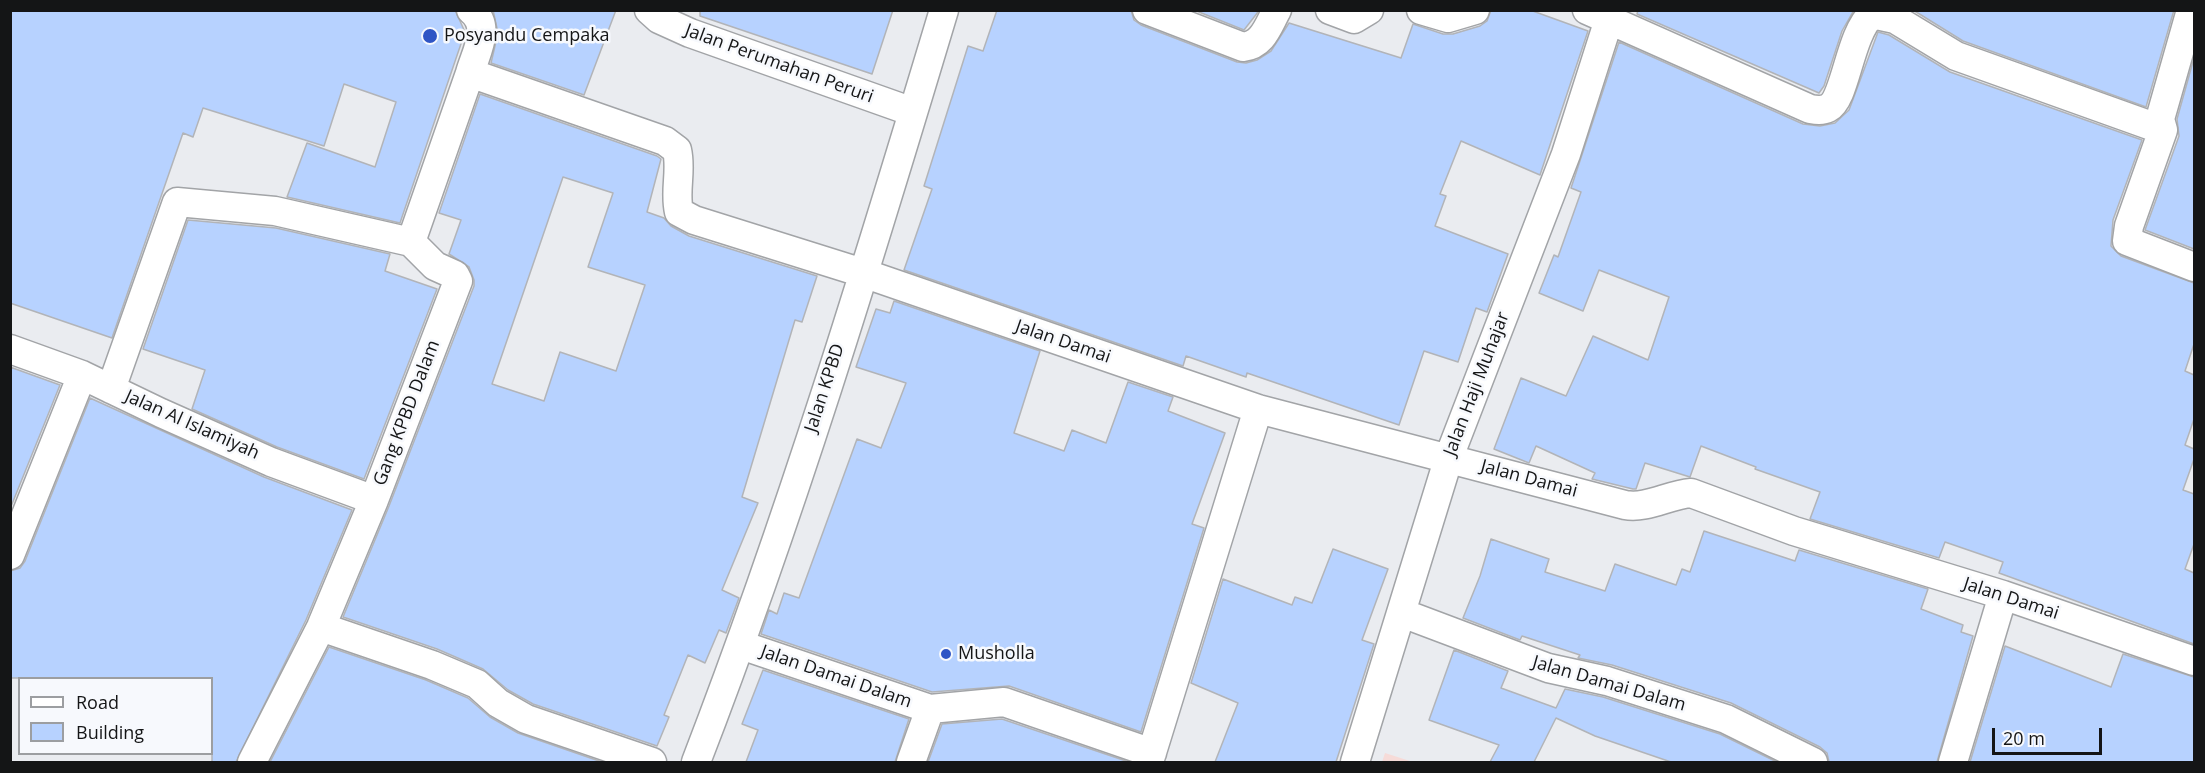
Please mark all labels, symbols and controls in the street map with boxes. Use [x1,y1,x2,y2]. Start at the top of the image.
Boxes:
street label: Jalan Perumahan Peruri [682,20,876,108]
place label: Posyandu Cempaka [444,25,610,47]
marker: Posyandu Cempaka [421,27,439,45]
street label: Jalan Haji Muhajar [1440,309,1514,459]
street label: Jalan Damai [1013,316,1113,368]
street label: Gang KPBD Dalam [369,337,445,489]
street label: Jalan KPBD [801,341,849,435]
street label: Jalan Al Islamiyah [121,386,263,464]
street label: Jalan Damai [1478,456,1580,502]
street label: Jalan Damai [1960,573,2062,625]
street label: Jalan Damai Dalam [758,641,914,713]
place label: Musholla [958,643,1035,665]
marker: Musholla [939,647,953,661]
street label: Jalan Damai Dalam [1530,652,1688,716]
legend [18,677,213,755]
text: Road [76,690,119,714]
scale bar [1995,716,2104,754]
text: Building [76,720,144,744]
text: 20 m [2003,726,2045,750]

